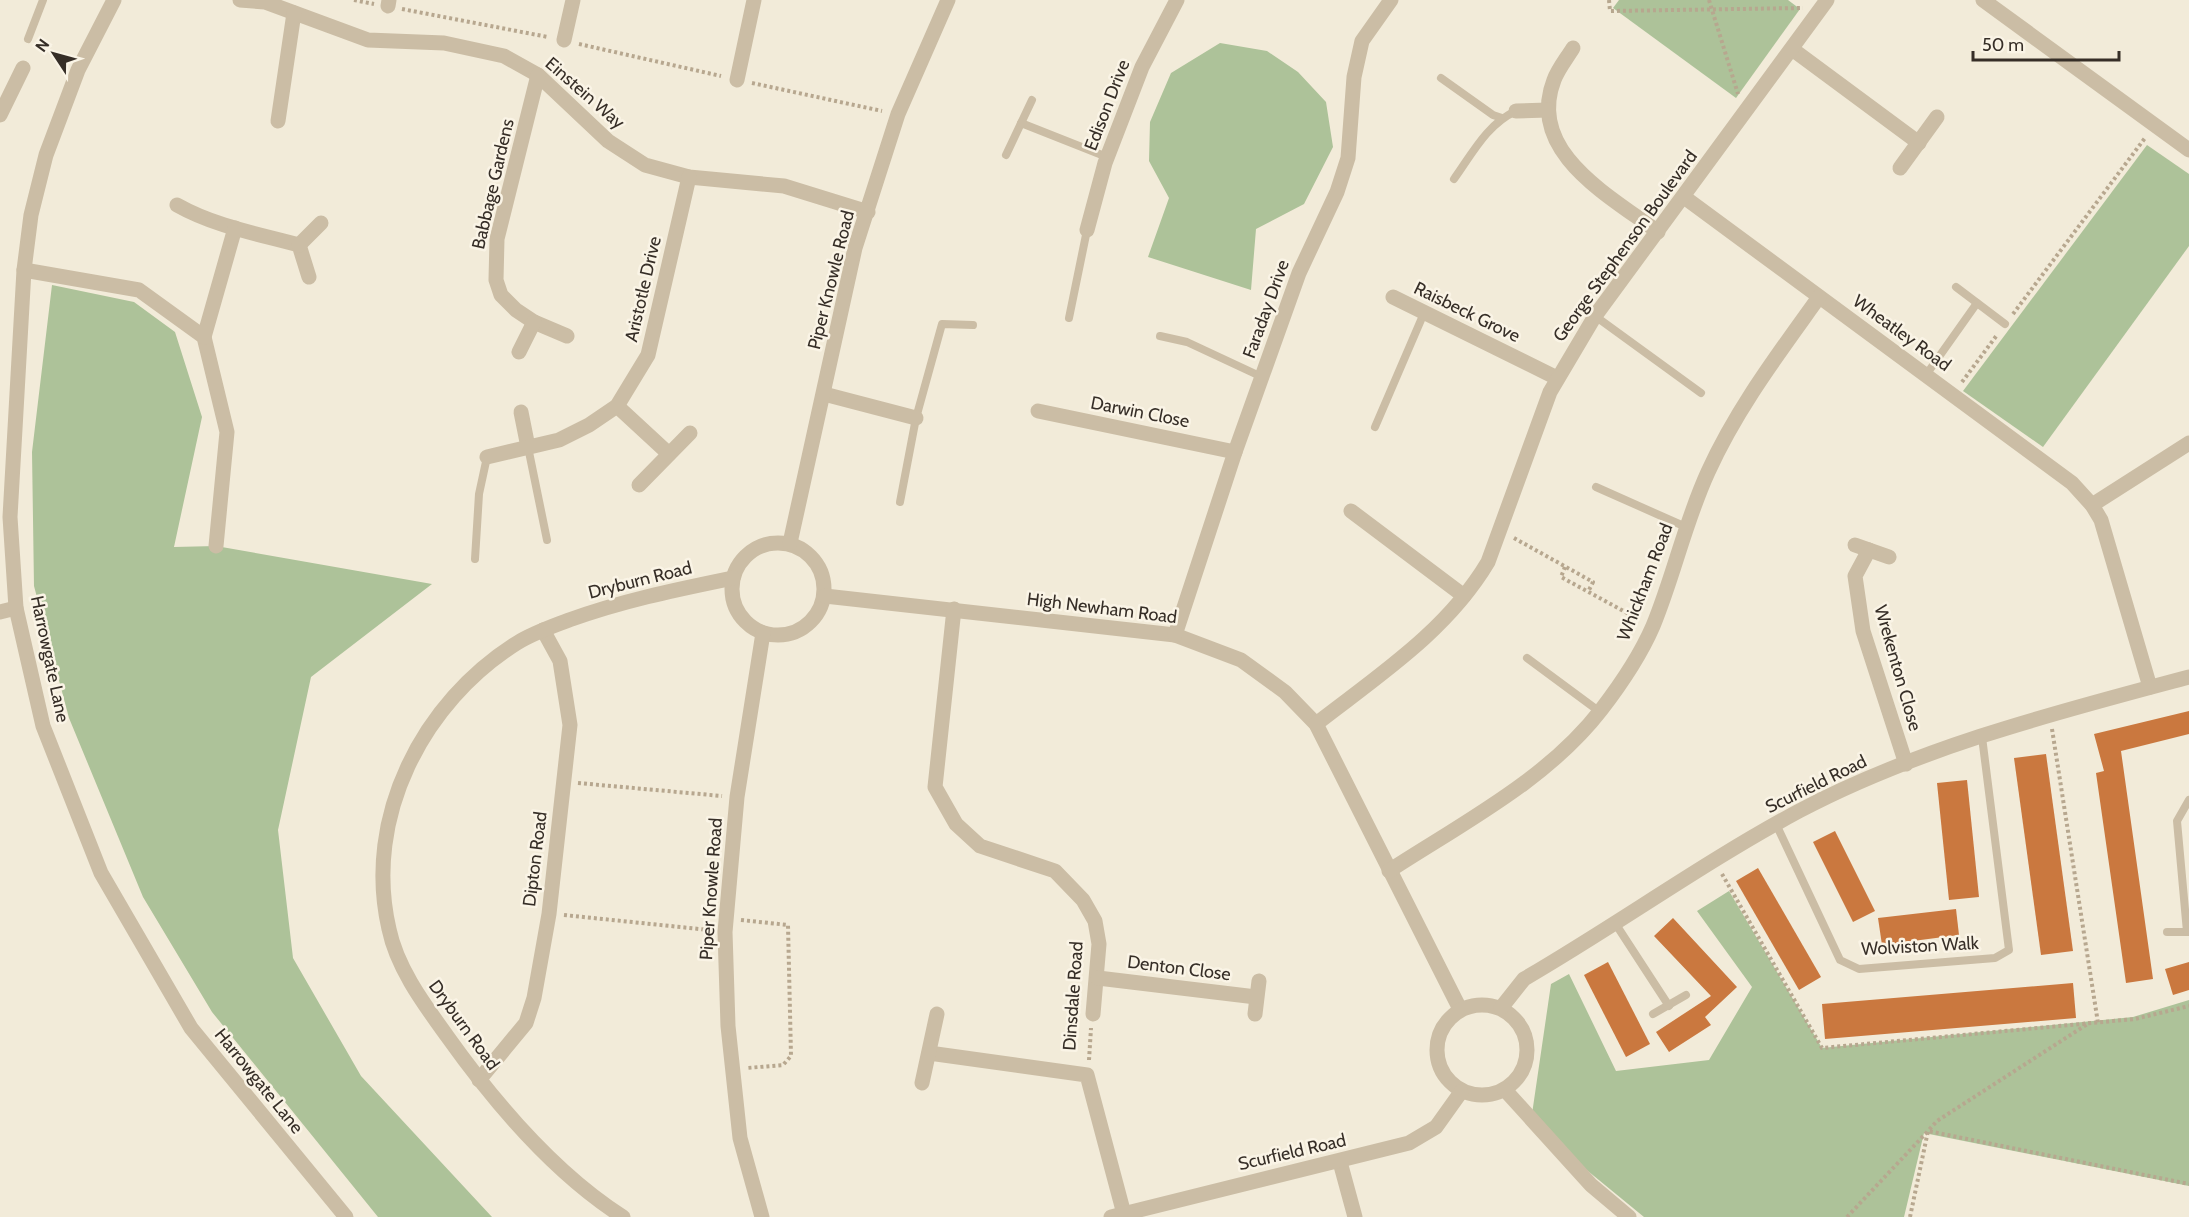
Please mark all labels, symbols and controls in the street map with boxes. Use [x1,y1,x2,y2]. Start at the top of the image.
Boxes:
north arrow [24,24,84,84]
scale bar [1973,24,2118,62]
text: 50 m [1982,34,2024,56]
text: N [31,35,53,56]
street label: Einstein Way [541,52,629,134]
street label: Edison Drive [1080,57,1134,153]
street label: Babbage Gardens [467,117,519,251]
street label: George Stephenson Boulevard [1548,146,1702,346]
street label: Piper Knowle Road [803,208,859,352]
street label: Aristotle Drive [620,234,666,344]
street label: Faraday Drive [1238,257,1294,361]
street label: Raisbeck Grove [1410,277,1524,347]
street label: Wheatley Road [1849,290,1955,376]
street label: Darwin Close [1089,392,1191,432]
street label: Whickham Road [1612,520,1678,644]
street label: Dryburn Road [586,557,694,603]
street label: High Newham Road [1026,588,1178,628]
street label: Harrowgate Lane [26,594,74,724]
street label: Wrekenton Close [1870,603,1926,733]
street label: Scurfield Road [1762,750,1870,818]
street label: Dipton Road [518,810,552,908]
street label: Piper Knowle Road [695,817,727,961]
street label: Wolviston Walk [1861,932,1980,960]
street label: Dinsdale Road [1058,941,1088,1051]
street label: Denton Close [1126,951,1232,985]
street label: Dryburn Road [424,976,504,1074]
street label: Harrowgate Lane [210,1024,308,1138]
street label: Scurfield Road [1236,1129,1348,1175]

